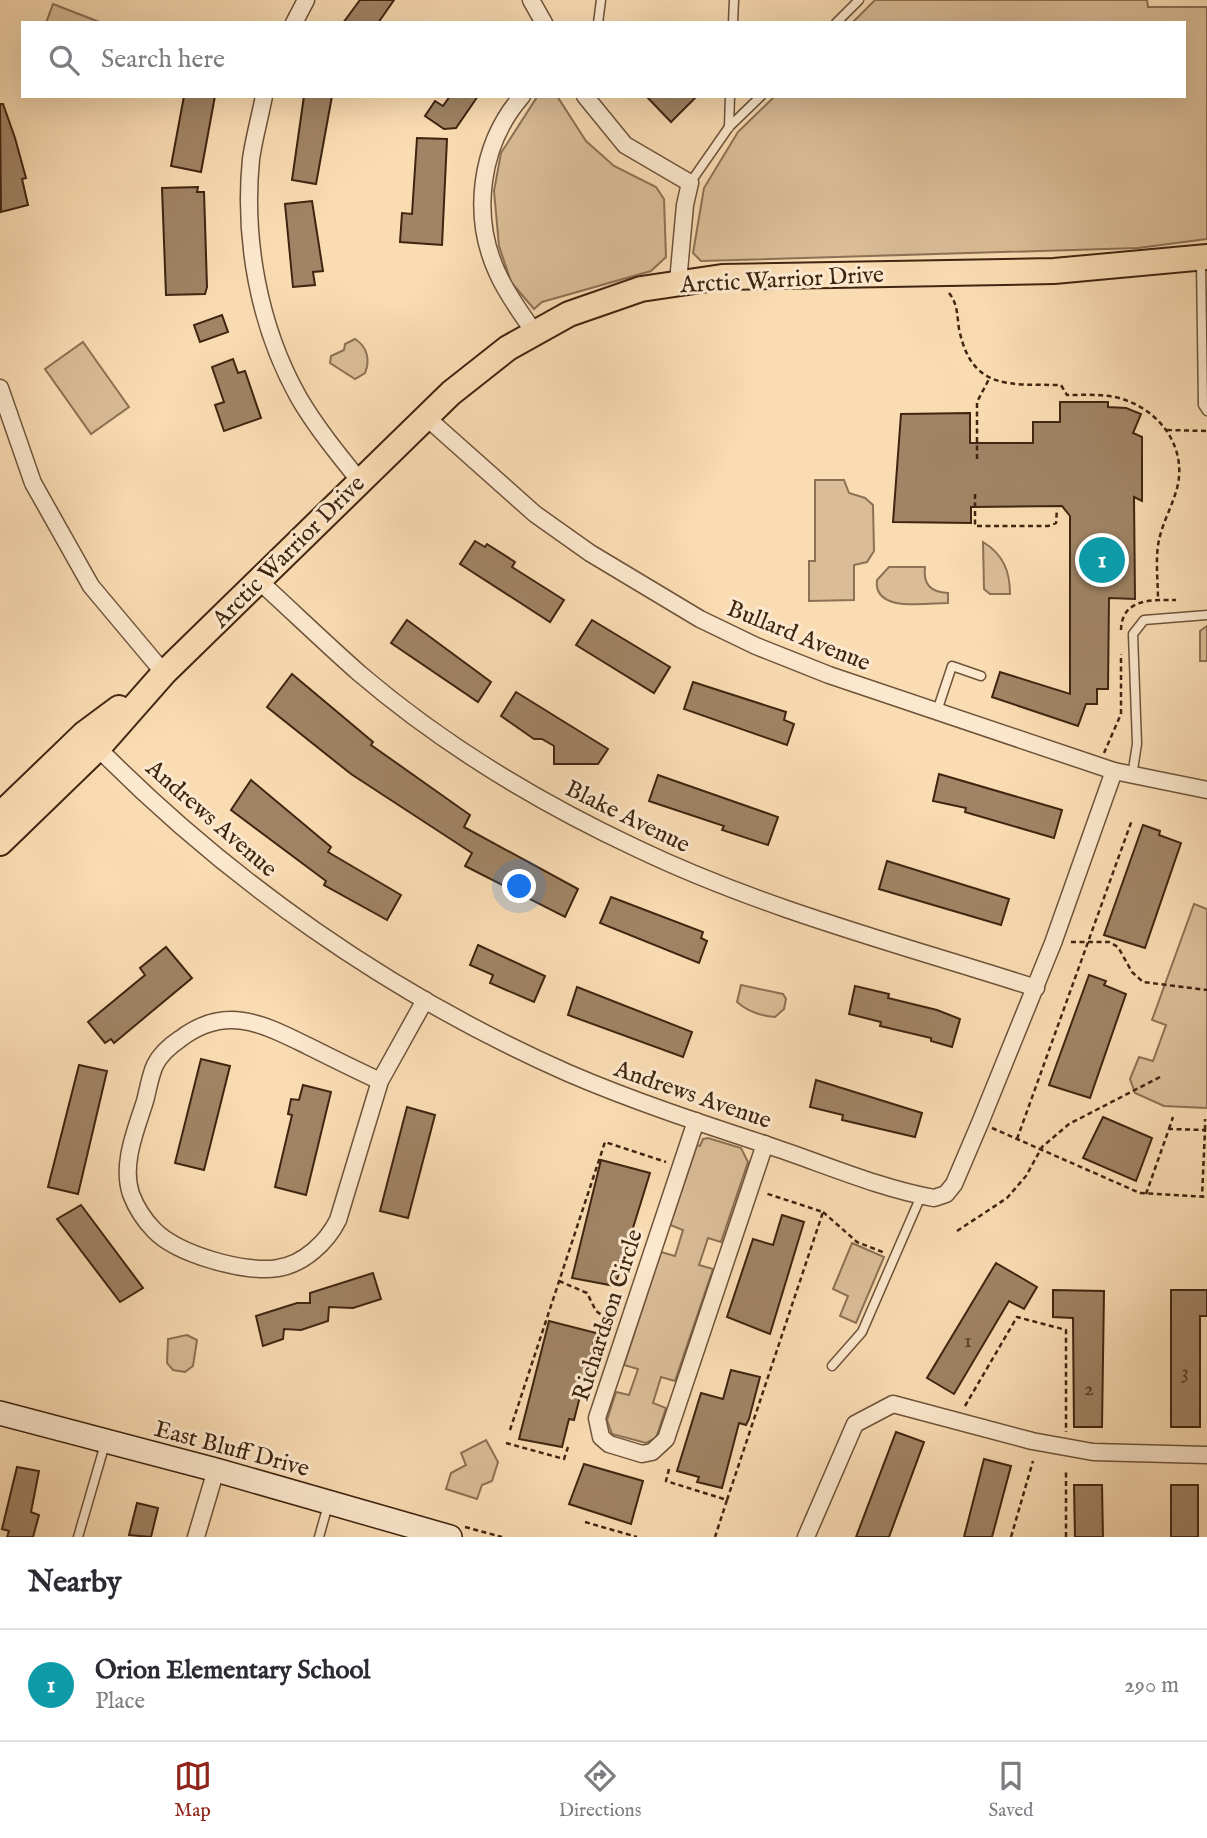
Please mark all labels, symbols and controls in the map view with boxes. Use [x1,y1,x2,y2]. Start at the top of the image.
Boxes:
search box [21,21,1186,98]
icon: search [45,41,83,79]
text: Search here [101,43,225,76]
street label: Arctic Warrior Drive [678,260,885,301]
street label: Arctic Warrior Drive [205,469,372,636]
pin: 1 [1079,534,1125,586]
street label: Bullard Avenue [722,594,875,679]
street label: Andrews Avenue [138,753,283,885]
street label: Blake Avenue [560,774,695,861]
your location [502,869,536,903]
street label: Andrews Avenue [609,1054,775,1137]
street label: Richardson Circle [566,1226,651,1405]
house number: 1 [964,1328,972,1355]
house number: 3 [1181,1359,1189,1386]
house number: 2 [1084,1376,1094,1403]
street label: East Bluff Drive [151,1414,312,1485]
text: Nearby [28,1564,121,1602]
text: Orion Elementary School [95,1654,370,1687]
text: 1 [47,1671,55,1700]
text: 290 m [1124,1671,1179,1700]
text: Place [95,1687,145,1716]
tab: Map [174,1757,212,1823]
tab: Directions [559,1757,641,1823]
tab: Saved [988,1757,1033,1823]

